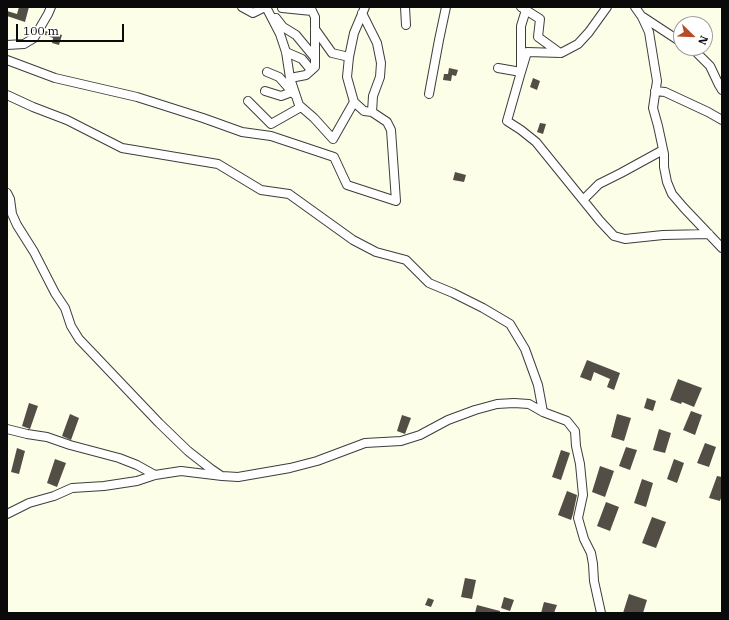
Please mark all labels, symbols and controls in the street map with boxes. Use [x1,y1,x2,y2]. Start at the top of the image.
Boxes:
scale bar [18,16,126,42]
north arrow [673,16,713,56]
text: 100 m [23,23,59,38]
text: N [695,34,711,47]

